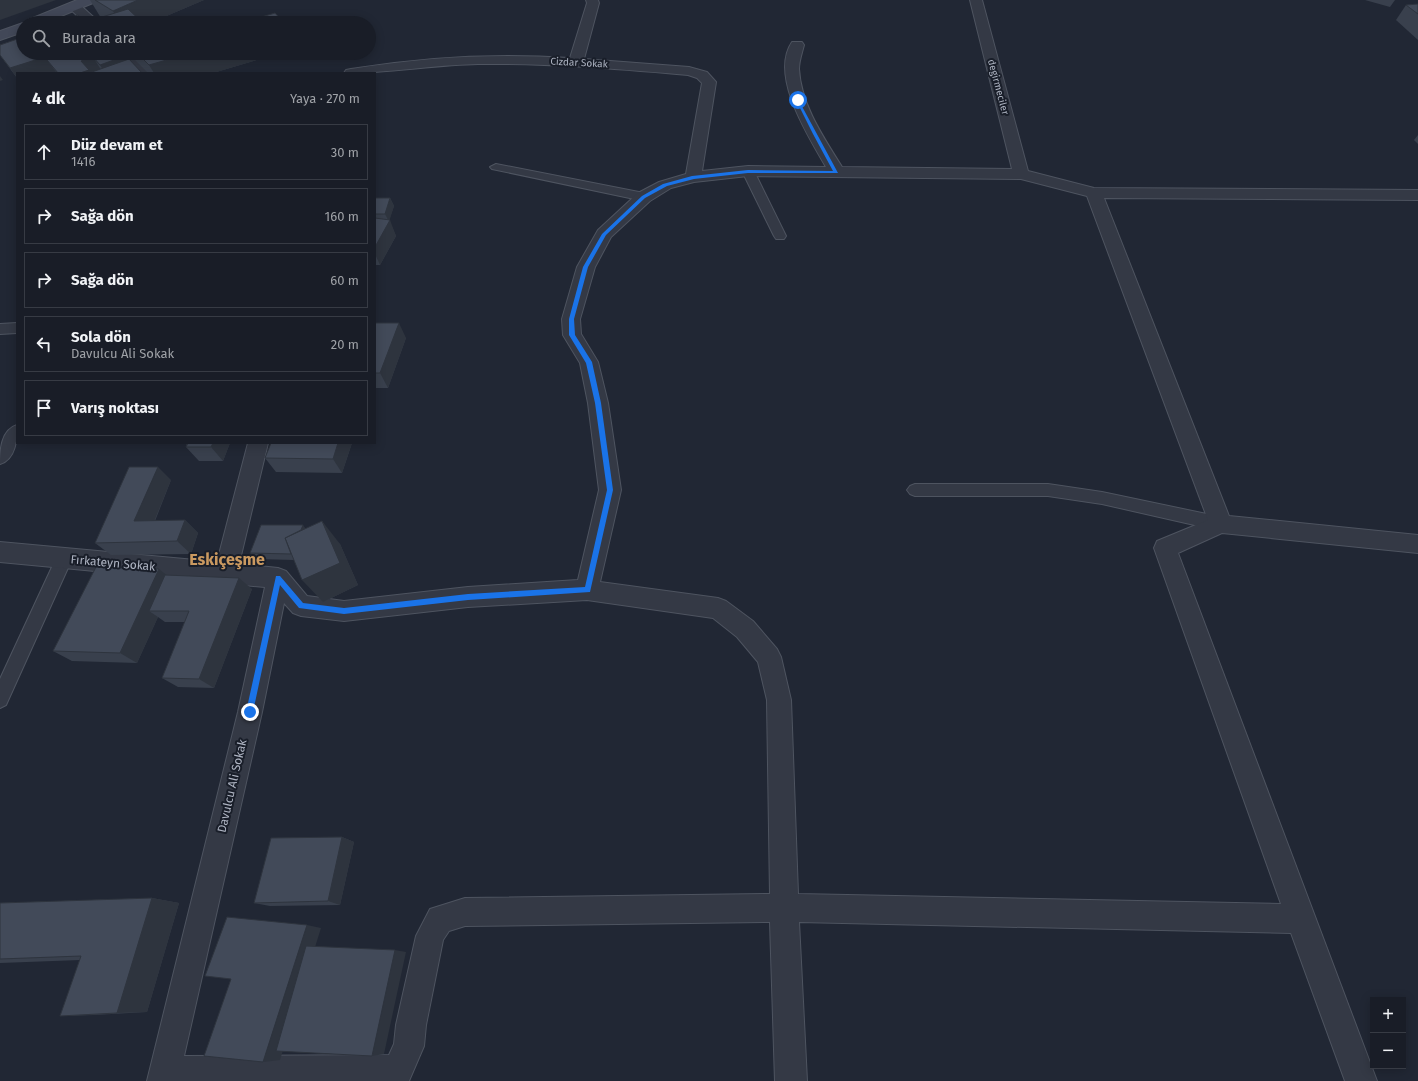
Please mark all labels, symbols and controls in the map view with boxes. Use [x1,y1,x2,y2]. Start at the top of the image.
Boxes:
search box [16,16,376,60]
icon: search [30,27,52,49]
text: Burada ara [62,29,136,47]
street label: Cizdar Sokak [550,55,609,71]
street label: degirmeciler [985,58,1012,116]
text: 4 dk [32,88,65,109]
text: Yaya · 270 m [290,91,360,106]
route start [789,91,807,109]
text: Düz devam et [71,136,163,154]
icon: ahead [33,141,55,163]
text: 30 m [331,145,359,160]
text: 1416 [71,154,95,169]
icon: right [33,205,55,227]
text: Sağa dön [71,207,134,225]
text: 160 m [325,209,359,224]
icon: right [33,269,55,291]
text: Sağa dön [71,271,134,289]
text: 60 m [330,273,359,288]
text: Sola dön [71,328,131,346]
icon: left [33,333,55,355]
text: 20 m [331,337,359,352]
text: Davulcu Ali Sokak [71,346,174,361]
icon: arrive [33,397,55,419]
text: Varış noktası [71,399,159,417]
district label: Eskiçeşme [189,550,265,570]
street label: Fırkateyn Sokak [70,552,157,574]
route end [241,703,259,721]
street label: Davulcu Ali Sokak [214,737,250,834]
map controls [1370,997,1406,1069]
button: + [1370,997,1406,1033]
button: − [1370,1033,1406,1069]

